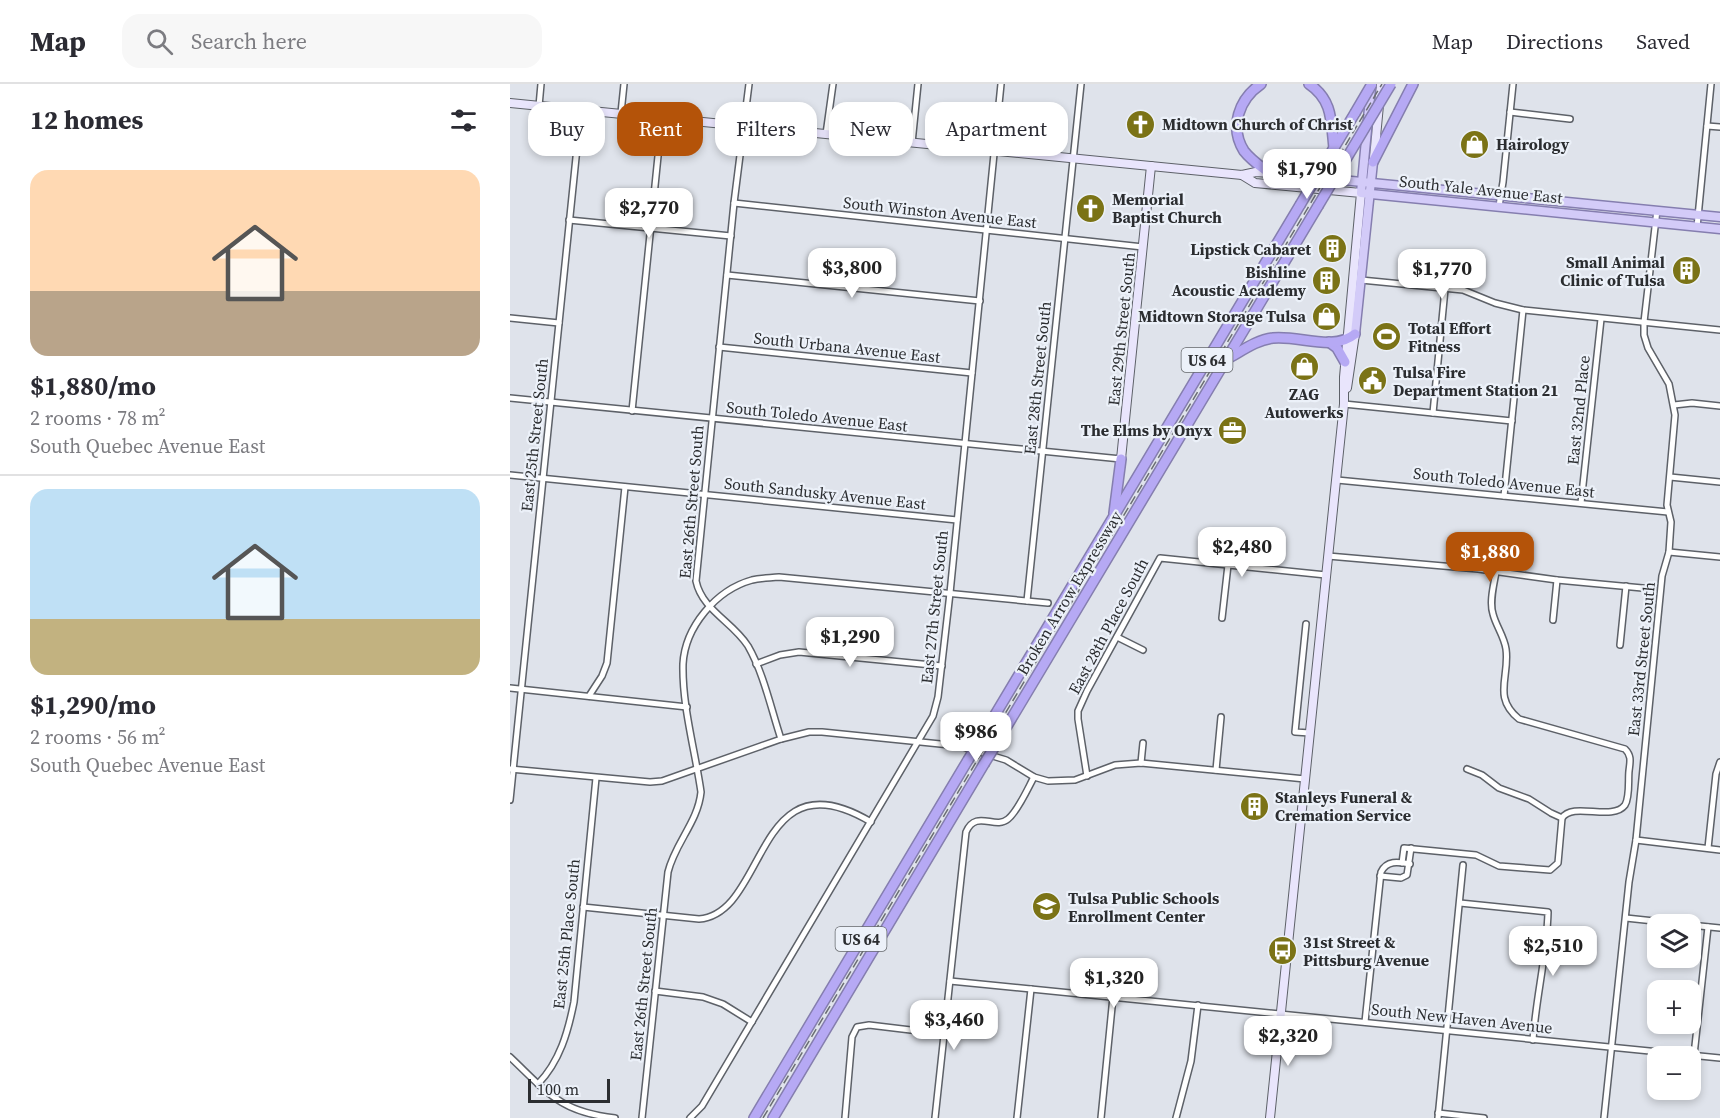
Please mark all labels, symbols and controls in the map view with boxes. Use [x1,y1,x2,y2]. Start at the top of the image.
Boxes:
search box [122,14,542,68]
text: Map [30,22,86,60]
icon: search [143,25,176,58]
text: Search here [191,26,307,56]
text: Map [1432,27,1473,56]
text: Directions [1506,27,1603,56]
text: Saved [1636,27,1690,56]
text: 12 homes [30,102,143,138]
chip: Buy [528,102,605,156]
chip: Rent [617,102,703,156]
chip: Filters [715,102,817,156]
chip: New [829,102,913,156]
chip: Apartment [925,102,1068,156]
icon: filters [447,104,480,137]
church icon: Midtown Church of Christ [1125,108,1157,140]
place label: Midtown Church of Christ [1162,113,1353,135]
shop icon: Hairology [1459,128,1491,160]
place label: Hairology [1496,133,1570,155]
pin: $1,790 [1258,149,1356,200]
text: $1,790 [1277,154,1337,182]
street label: South Yale Avenue East [1398,169,1565,209]
pin: $2,770 [600,188,698,239]
place label: Memorial Baptist Church [1112,188,1222,228]
street label: South Winston Avenue East [842,191,1039,233]
church icon: Memorial Baptist Church [1075,192,1107,224]
text: $2,770 [619,193,679,221]
icon: home [201,209,309,317]
building icon: Lipstick Cabaret [1316,233,1348,265]
place label: Lipstick Cabaret [1190,238,1311,260]
pin: $3,800 [803,248,901,299]
pin: $1,770 [1393,249,1491,300]
street label: East 29th Street South [1102,251,1140,407]
place label: Small Animal Clinic of Tulsa [1560,251,1665,291]
text: $3,800 [822,253,882,281]
text: $1,770 [1412,254,1472,282]
building icon: Small Animal Clinic of Tulsa [1670,255,1702,287]
place label: Bishline Acoustic Academy [1171,261,1306,301]
building icon: Bishline Acoustic Academy [1311,265,1343,297]
street label: East 28th Street South [1018,300,1056,456]
shop icon: Midtown Storage Tulsa [1311,300,1343,332]
place label: Midtown Storage Tulsa [1138,305,1306,327]
place label: Total Effort Fitness [1408,317,1491,357]
sports icon: Total Effort Fitness [1371,321,1403,353]
street label: South Urbana Avenue East [753,326,942,368]
road number: US 64 [1182,348,1232,372]
shop icon: ZAG Autowerks [1288,350,1320,382]
street label: East 32nd Place [1561,354,1595,466]
street label: East 25th Street South [515,357,553,513]
place label: Tulsa Fire Department Station 21 [1393,361,1559,401]
public building icon: Tulsa Fire Department Station 21 [1356,365,1388,397]
text: $1,880/mo [30,368,156,404]
place label: ZAG Autowerks [1265,383,1343,423]
street label: South Toledo Avenue East [725,396,910,437]
text: 2 rooms · 78 m² [30,404,166,432]
office icon: The Elms by Onyx [1217,414,1249,446]
place label: The Elms by Onyx [1081,419,1212,441]
street label: East 26th Street South [673,424,709,580]
text: South Quebec Avenue East [30,432,265,460]
street label: South Toledo Avenue East [1412,462,1597,503]
street label: South Sandusky Avenue East [723,471,928,515]
street label: Broken Arrow Expressway [1011,506,1127,679]
pin: $2,480 [1193,527,1291,578]
icon: home [201,528,309,636]
street label: East 27th Street South [915,529,953,685]
text: $2,480 [1212,532,1272,560]
pin: $1,880 [1441,532,1539,583]
text: $1,880 [1460,537,1520,565]
street label: East 28th Place South [1063,554,1153,698]
street label: East 33rd Street South [1622,580,1660,737]
pin: $1,290 [801,617,899,668]
text: $1,290 [820,622,880,650]
text: $1,290/mo [30,687,156,723]
pin: $986 [940,712,1012,763]
text: $986 [954,717,998,745]
text: 2 rooms · 56 m² [30,723,166,751]
text: South Quebec Avenue East [30,751,265,779]
place label: Stanleys Funeral & Cremation Service [1275,786,1413,826]
building icon: Stanleys Funeral & Cremation Service [1238,790,1270,822]
street label: East 25th Place South [547,857,585,1010]
place label: Tulsa Public Schools Enrollment Center [1068,887,1219,927]
school or university icon: Tulsa Public Schools Enrollment Center [1031,891,1063,923]
street label: East 26th Street South [624,906,662,1062]
map controls [1647,914,1701,1100]
button: layers [1647,914,1701,968]
pin: $2,510 [1504,926,1602,977]
road number: US 64 [836,927,886,951]
place label: 31st Street & Pittsburg Avenue [1303,931,1429,971]
text: $2,510 [1523,931,1583,959]
bus stop icon: 31st Street & Pittsburg Avenue [1266,935,1298,967]
pin: $1,320 [1065,958,1163,1009]
text: $1,320 [1084,963,1144,991]
button: + [1647,980,1701,1034]
street label: South New Haven Avenue [1370,998,1554,1038]
pin: $3,460 [905,1000,1003,1051]
text: $3,460 [924,1005,984,1033]
pin: $2,320 [1239,1016,1337,1067]
text: $2,320 [1258,1021,1318,1049]
button: − [1647,1046,1701,1100]
scale bar [528,1076,610,1104]
text: 100 m [537,1078,579,1100]

